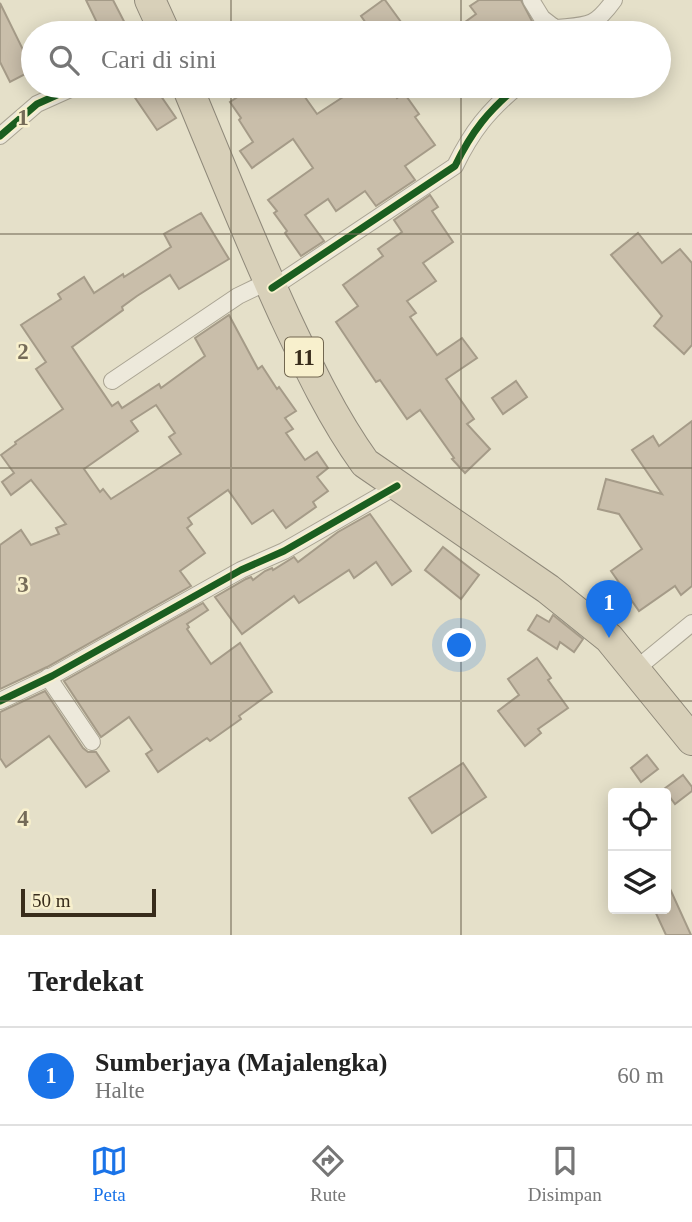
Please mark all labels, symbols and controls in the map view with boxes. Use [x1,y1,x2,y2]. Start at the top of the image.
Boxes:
search box [21,21,671,98]
icon: search [45,41,83,79]
text: Cari di sini [101,45,217,74]
text: 1 [17,105,29,130]
road number: 11 [285,338,323,376]
text: 2 [17,339,29,364]
text: 3 [17,572,29,597]
pin: 1 [586,580,632,638]
your location [442,628,476,662]
map controls [608,788,671,914]
button: locate [608,788,671,851]
text: 4 [17,806,29,831]
button: layers [608,851,671,914]
scale bar [21,886,156,918]
text: 50 m [32,890,71,911]
text: Terdekat [28,964,144,997]
text: Sumberjaya (Majalengka) [95,1048,387,1077]
text: 1 [45,1063,57,1088]
text: 60 m [617,1063,664,1088]
text: Halte [95,1078,145,1103]
tab: Peta [90,1142,128,1206]
tab: Rute [309,1142,347,1206]
tab: Disimpan [528,1142,602,1206]

